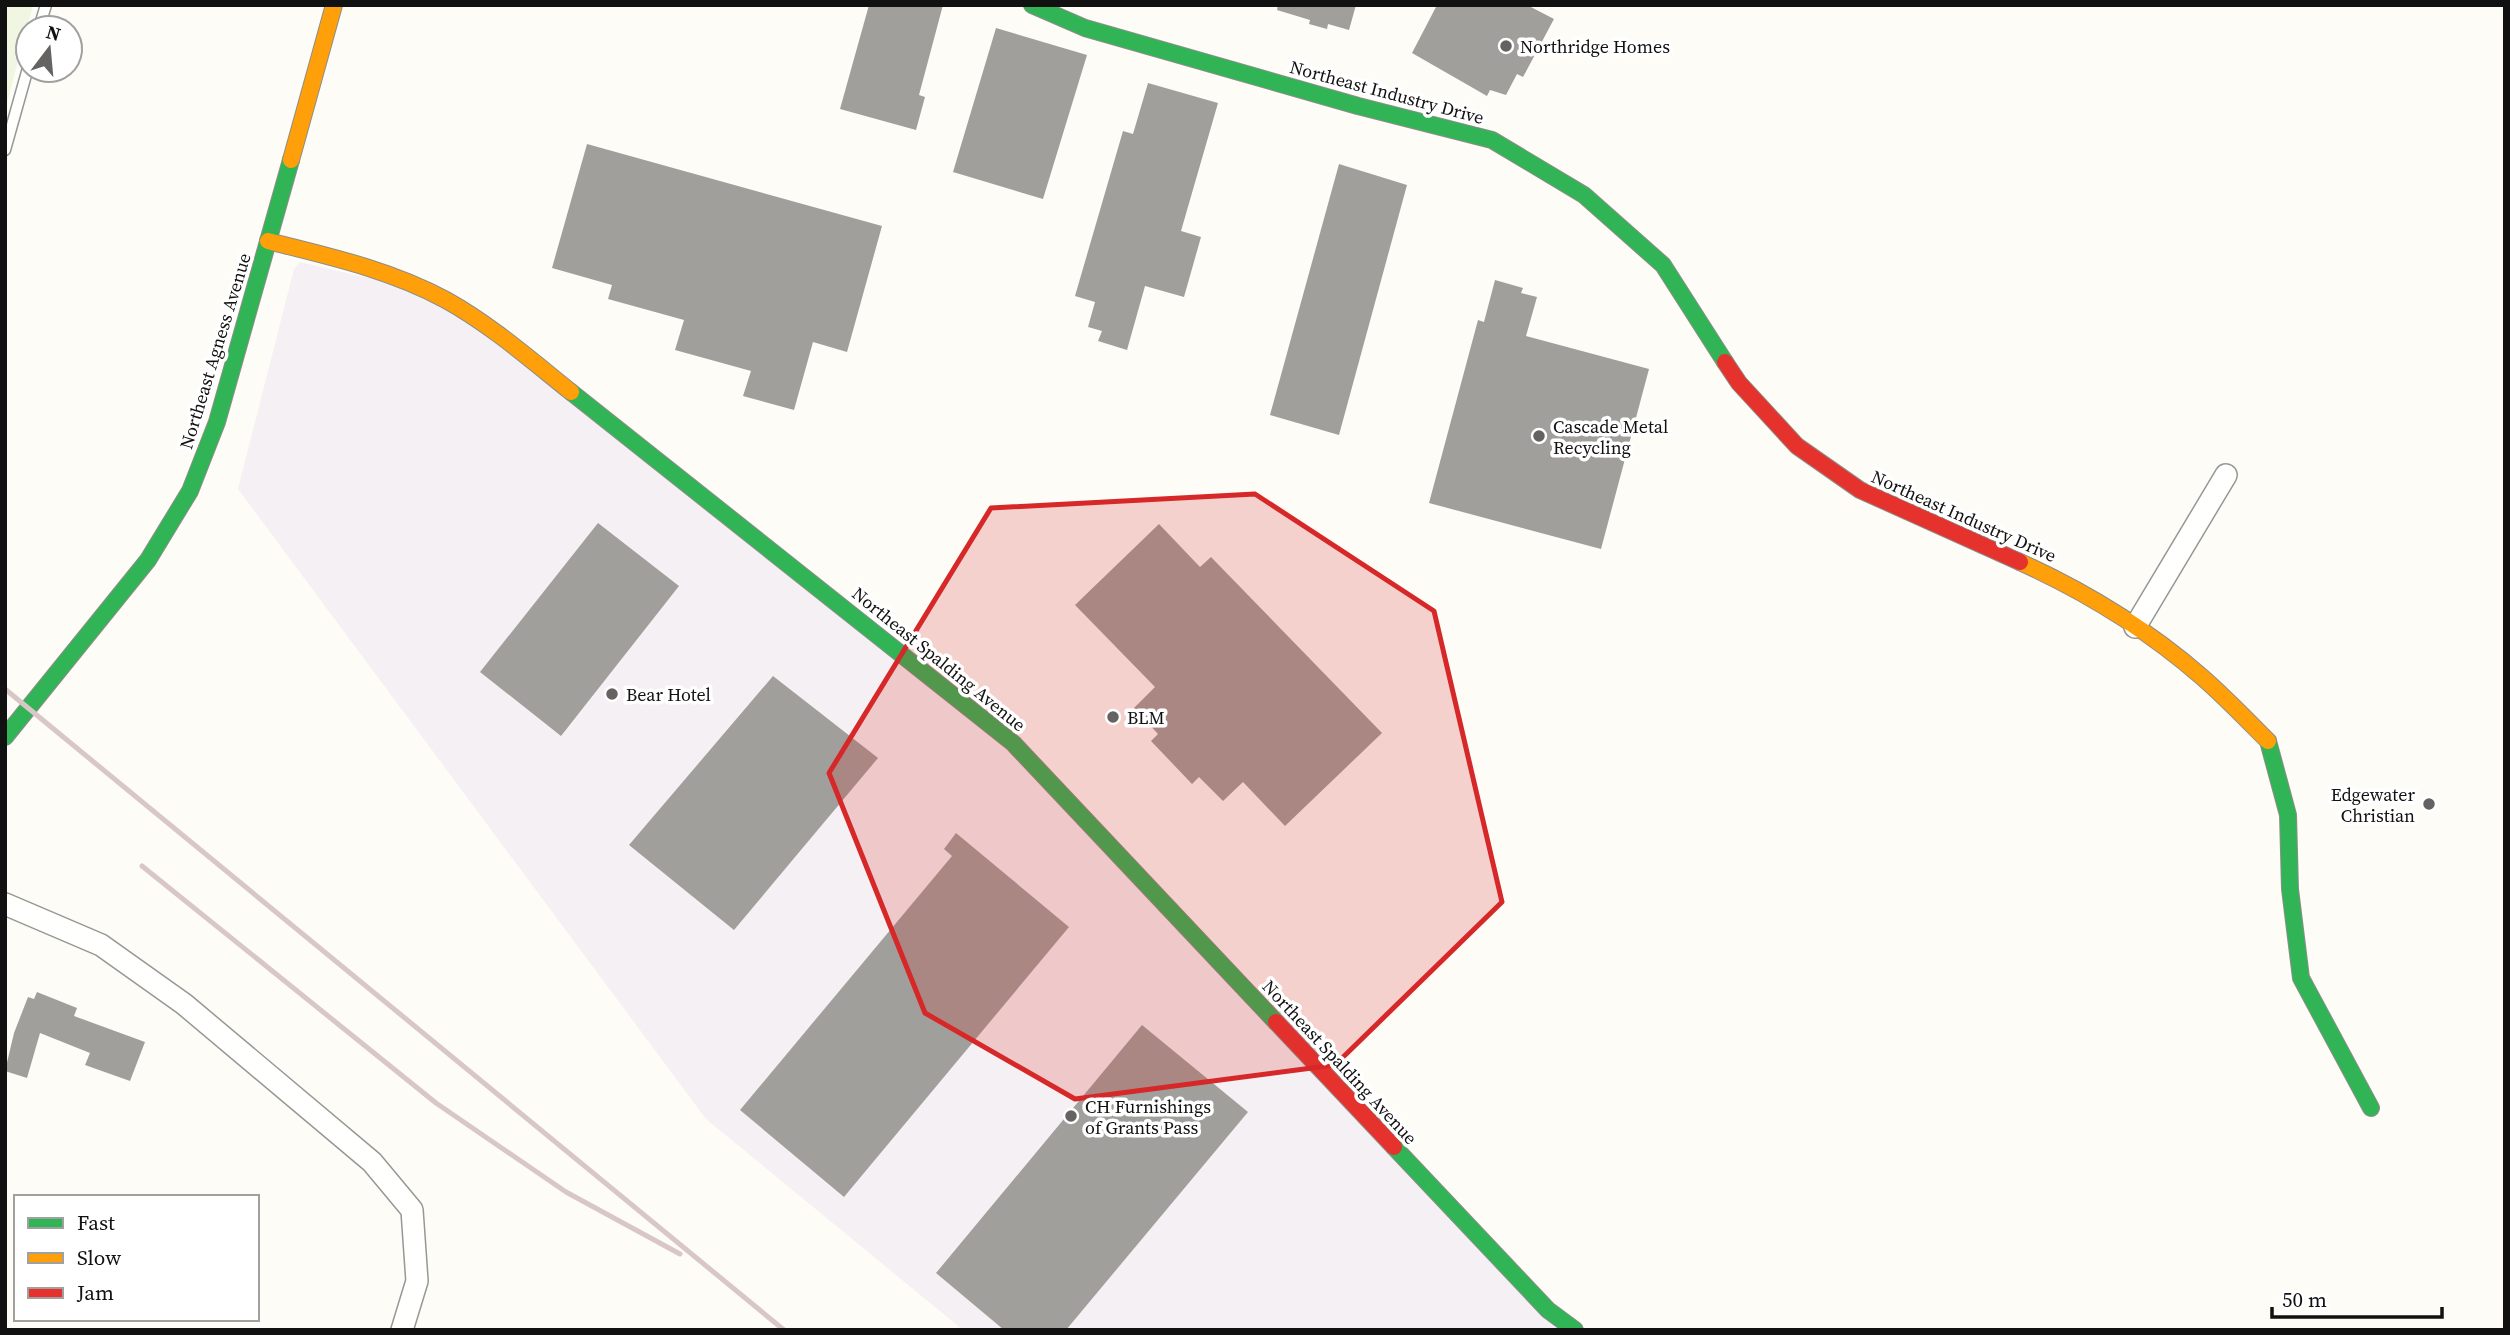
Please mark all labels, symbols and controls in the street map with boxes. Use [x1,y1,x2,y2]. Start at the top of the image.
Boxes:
north arrow [14,14,84,84]
text: N [43,18,64,47]
place label: Northridge Homes [1520,34,1670,59]
marker: Northridge Homes [1498,38,1514,54]
street label: Northeast Industry Drive [1287,54,1487,130]
street label: Northeast Agness Avenue [173,250,257,452]
place label: Cascade Metal Recycling [1553,414,1668,460]
marker: Cascade Metal Recycling [1531,428,1547,444]
street label: Northeast Industry Drive [1868,464,2060,568]
street label: Northeast Spalding Avenue [847,581,1031,737]
place label: Bear Hotel [626,682,711,707]
marker: Bear Hotel [604,686,620,702]
place label: BLM [1127,705,1165,730]
marker: BLM [1105,709,1121,725]
place label: Edgewater Christian [2331,782,2415,828]
marker: Edgewater Christian [2421,796,2437,812]
street label: Northeast Spalding Avenue [1257,974,1423,1150]
place label: CH Furnishings of Grants Pass [1085,1094,1211,1140]
marker: CH Furnishings of Grants Pass [1063,1108,1079,1124]
legend [14,1195,259,1321]
text: Fast [77,1208,115,1237]
text: Slow [77,1243,121,1272]
scale bar [2272,1276,2442,1320]
text: Jam [76,1278,114,1307]
text: 50 m [2282,1285,2327,1314]

